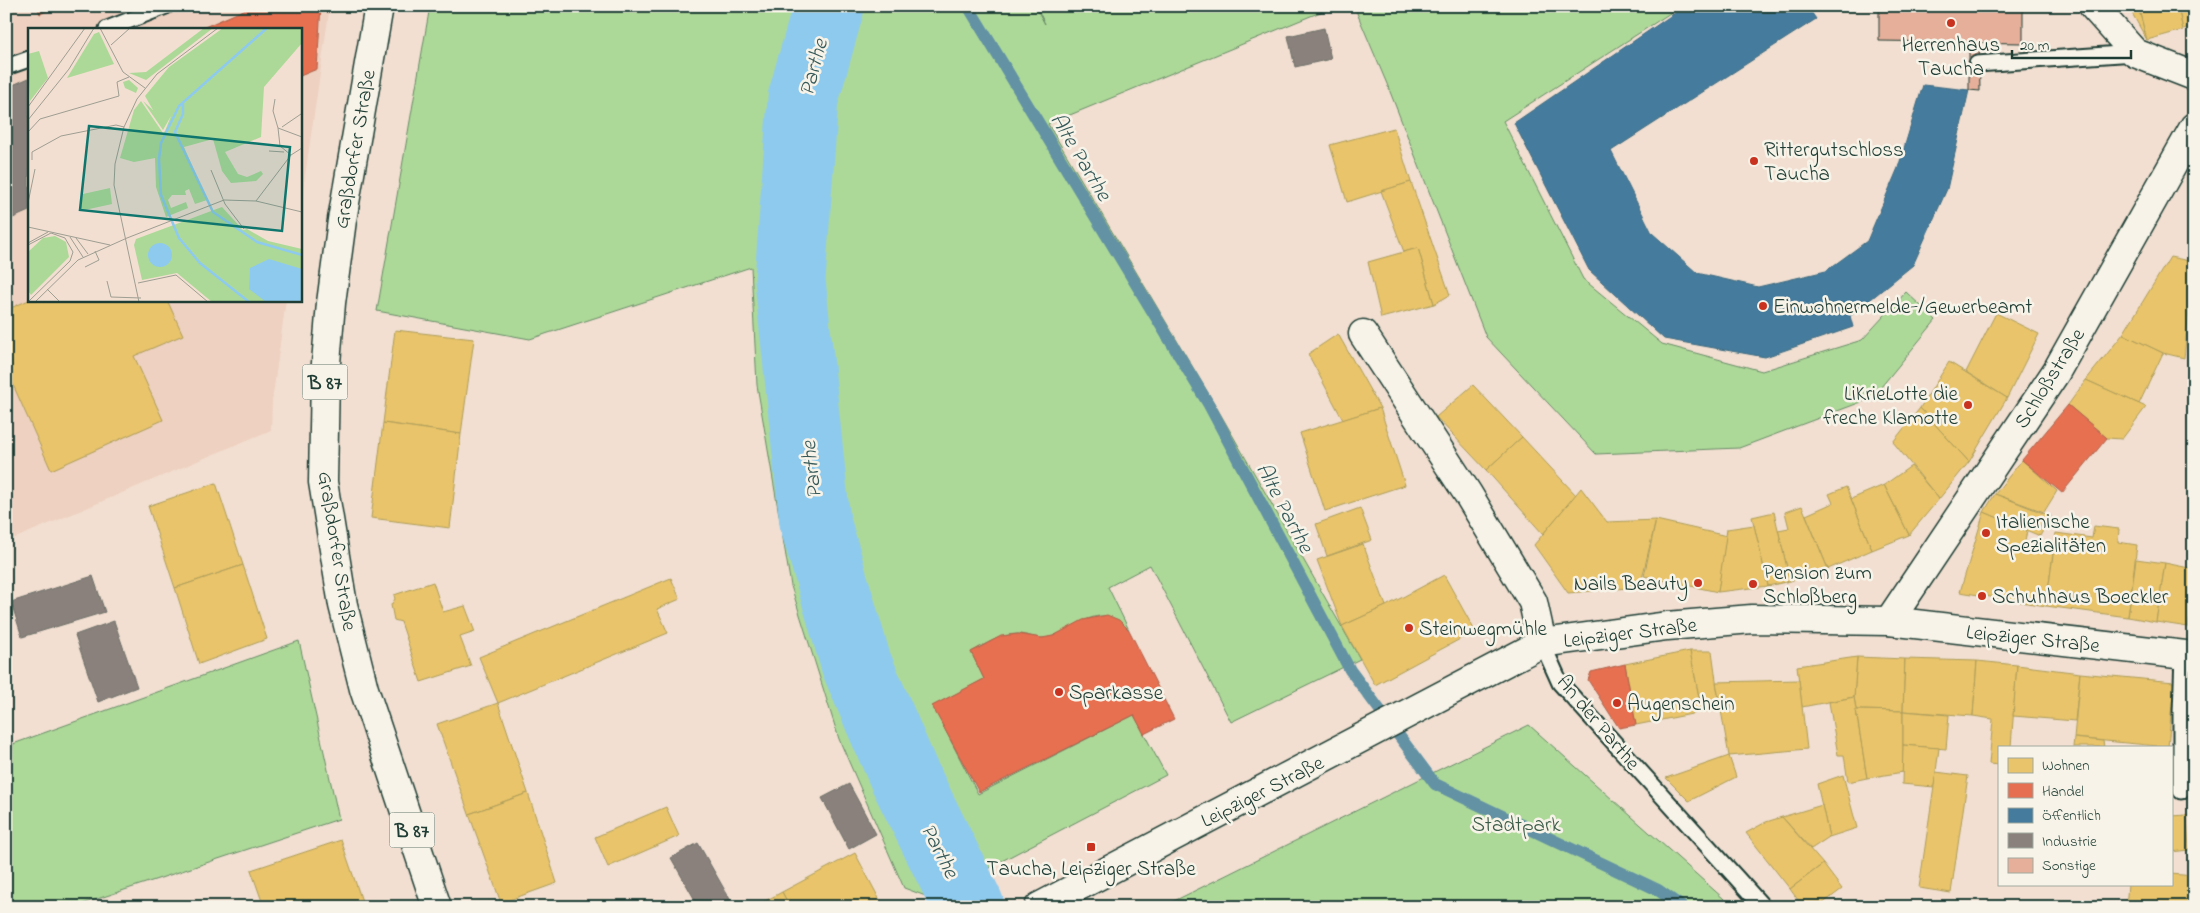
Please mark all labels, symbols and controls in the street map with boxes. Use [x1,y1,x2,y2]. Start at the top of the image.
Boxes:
marker: Herrenhaus Taucha [1945,17,1957,29]
inset map [28,28,301,301]
scale bar [2012,28,2131,60]
place label: Herrenhaus Taucha [1902,31,2000,85]
water label: Parthe [792,35,838,100]
text: 20 m [2020,35,2050,57]
street label: Graßdorfer Straße [327,67,385,231]
water label: Alte Parthe [1041,107,1119,209]
place label: Rittergutschloss Taucha [1764,136,1904,190]
marker: Rittergutschloss Taucha [1748,155,1760,167]
place label: Einwohnermelde-/Gewerbeamt [1773,293,2032,323]
marker: Einwohnermelde-/Gewerbeamt [1757,300,1769,312]
street label: Schloßstraße [2008,322,2094,435]
road number: B 87 [302,364,348,400]
place label: LiKrieLotte die freche Klamotte [1823,380,1959,434]
marker: LiKrieLotte die freche Klamotte [1962,399,1974,411]
water label: Parthe [794,438,832,500]
water label: Alte Parthe [1246,458,1321,560]
street label: Graßdorfer Straße [309,469,364,634]
place label: Italienische Spezialitäten [1996,508,2106,562]
marker: Italienische Spezialitäten [1980,527,1992,539]
place label: Pension zum Schloßberg [1763,559,1872,615]
place label: Nails Beauty [1574,570,1688,602]
marker: Nails Beauty [1692,577,1704,589]
marker: Pension zum Schloßberg [1747,578,1759,590]
place label: Schuhhaus Boeckler [1992,583,2169,613]
marker: Schuhhaus Boeckler [1976,590,1988,602]
street label: Leipziger Straße [1562,611,1700,659]
place label: Steinwegmühle [1419,615,1547,647]
street label: Leipziger Straße [1964,618,2102,664]
marker: Steinwegmühle [1403,622,1415,634]
street label: An der Parthe [1548,669,1647,778]
place label: Sparkasse [1069,679,1164,709]
marker: Sparkasse [1053,686,1065,698]
place label: Augenschein [1627,690,1735,722]
marker: Augenschein [1611,697,1623,709]
legend [1998,746,2172,886]
street label: Leipziger Straße [1196,749,1331,838]
text: Wohnen [2042,755,2090,777]
text: Handel [2042,781,2084,803]
text: Öffentlich [2042,805,2101,827]
park label: Stadtpark [1471,811,1561,841]
road number: B 87 [390,812,434,848]
water label: Parthe [911,818,966,885]
text: Industrie [2042,831,2097,853]
marker: Taucha, Leipziger Straße [1085,841,1097,853]
place label: Taucha, Leipziger Straße [986,855,1196,887]
text: Sonstige [2042,855,2096,878]

